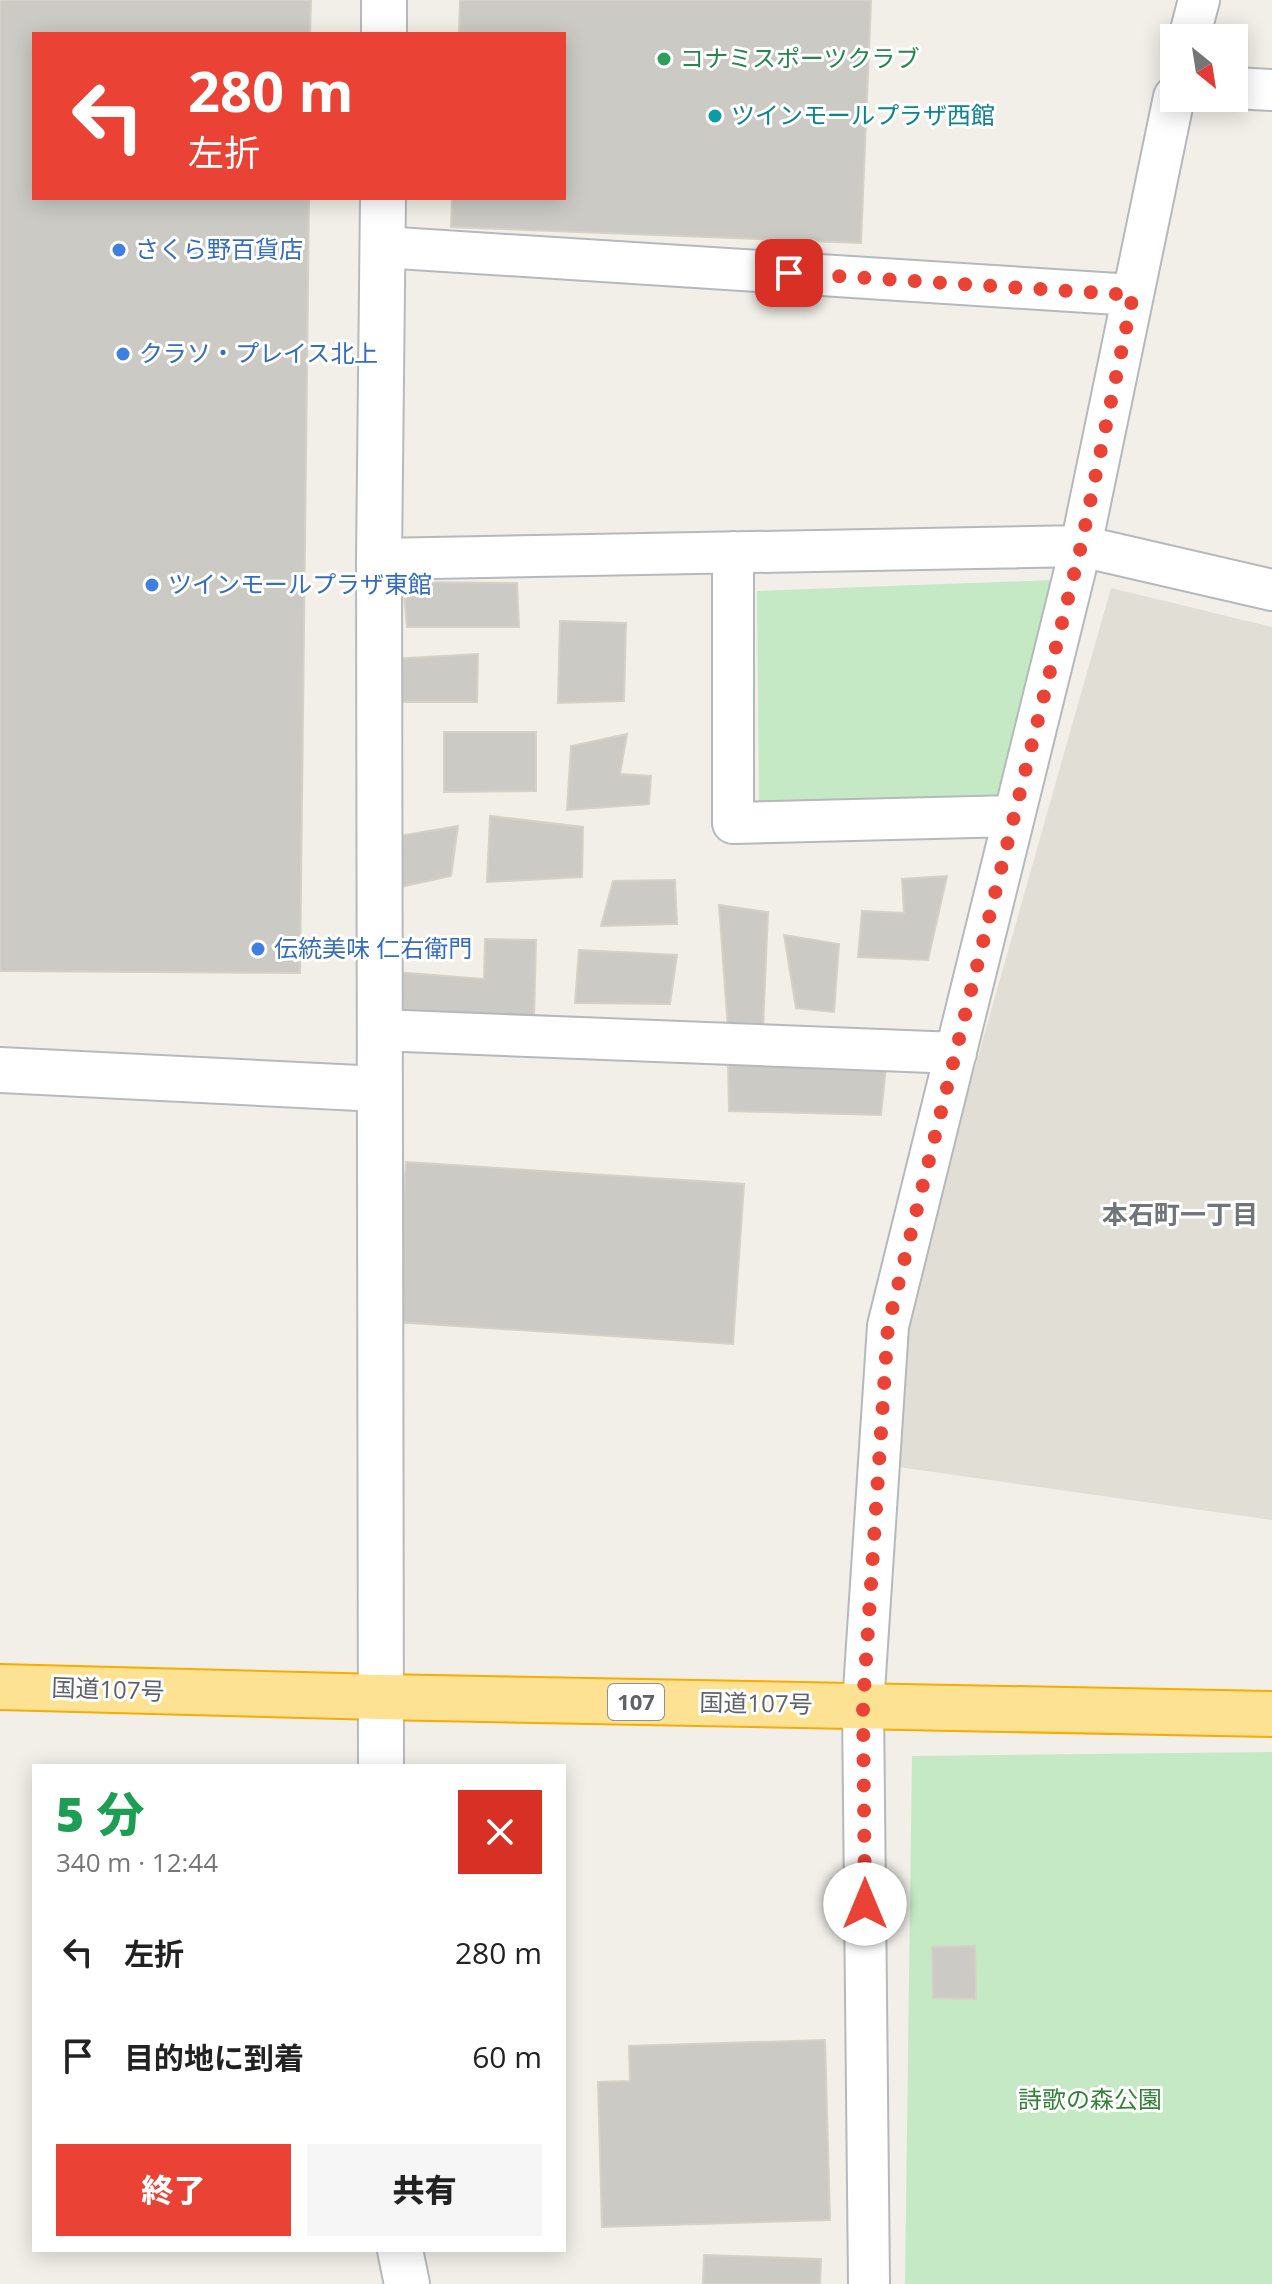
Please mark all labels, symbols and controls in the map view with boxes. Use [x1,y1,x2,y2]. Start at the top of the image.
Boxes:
north arrow [1160,24,1248,112]
map controls [1160,24,1248,112]
place label: コナミスポーツクラブ [680,41,920,74]
marker: コナミスポーツクラブ [655,50,673,68]
text: 280 m [188,52,354,128]
icon: left [56,64,160,168]
place label: ツインモールプラザ西館 [731,98,995,131]
marker: ツインモールプラザ西館 [706,107,724,125]
text: 左折 [188,128,260,177]
place label: さくら野百貨店 [135,232,303,265]
pin [755,239,823,307]
marker: さくら野百貨店 [110,241,128,259]
icon: arrive [767,251,811,295]
place label: クラソ・プレイス北上 [139,336,378,369]
marker: クラソ・プレイス北上 [114,345,132,363]
place label: ツインモールプラザ東館 [168,567,432,600]
marker: ツインモールプラザ東館 [143,576,161,594]
place label: 伝統美味 仁右衛門 [274,931,472,964]
marker: 伝統美味 仁右衛門 [249,940,267,958]
district label: 本石町一丁目 [1102,1196,1258,1232]
street label: 国道107号 [51,1670,165,1707]
road number: 107 [608,1684,664,1720]
street label: 国道107号 [699,1685,813,1720]
text: 5 分 [56,1781,145,1846]
button: close [458,1790,542,1874]
text: 340 m · 12:44 [56,1844,218,1880]
position arrow [823,1862,907,1946]
icon: left [56,1930,100,1974]
text: 280 m [455,1932,542,1973]
text: 左折 [124,1933,184,1974]
icon: arrive [56,2034,100,2078]
text: 60 m [472,2036,542,2077]
text: 目的地に到着 [124,2037,304,2078]
park label: 詩歌の森公園 [1018,2082,1162,2115]
button: 終了 [56,2144,291,2236]
button: 共有 [307,2144,542,2236]

